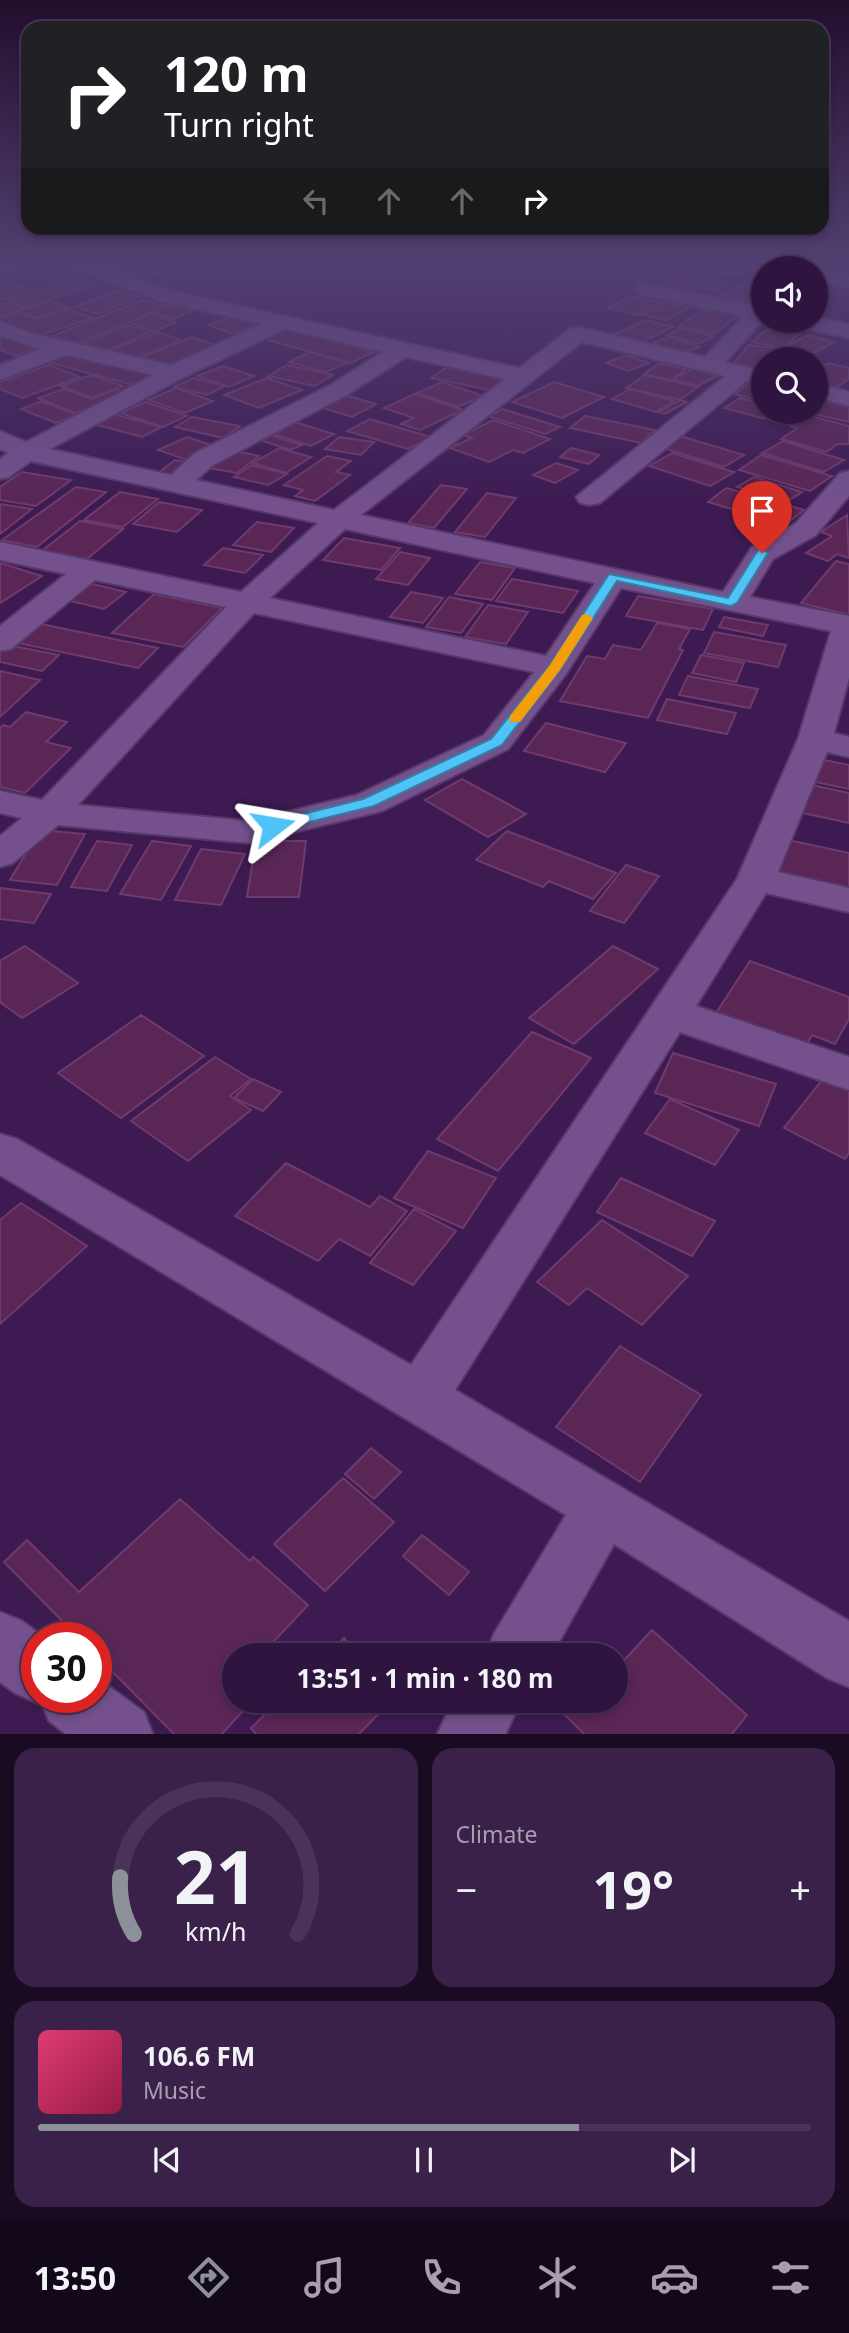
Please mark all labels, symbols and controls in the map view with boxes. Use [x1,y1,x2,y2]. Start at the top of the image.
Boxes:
text: 120 m [164,40,309,106]
icon: right [49,49,140,140]
text: Turn right [164,103,314,146]
icon: left [297,182,335,220]
icon: ahead [370,182,408,220]
icon: ahead [443,182,481,220]
icon: right [516,182,554,220]
map controls [751,256,828,424]
button: sound [751,256,828,333]
button: search [751,347,828,424]
pin [732,481,792,553]
icon: arrive [743,492,781,530]
position arrow [236,789,310,863]
speed limit sign: 30 [21,1622,112,1713]
text: 13:51 · 1 min · 180 m [297,1660,553,1696]
text: Climate [456,1818,538,1850]
text: 21 [174,1826,257,1925]
text: 19° [592,1853,674,1924]
text: − [456,1863,477,1915]
text: + [789,1863,811,1915]
text: km/h [185,1913,247,1947]
text: 106.6 FM [143,2038,255,2074]
text: Music [143,2074,206,2106]
icon: previous [148,2141,186,2179]
icon: pause [405,2141,443,2179]
icon: next [663,2141,701,2179]
icon: directions [184,2253,233,2302]
icon: music [300,2253,349,2302]
icon: phone [417,2253,466,2302]
icon: climate [533,2253,582,2302]
icon: car [650,2253,699,2302]
icon: filters [766,2253,815,2302]
text: 13:50 [34,2256,116,2299]

